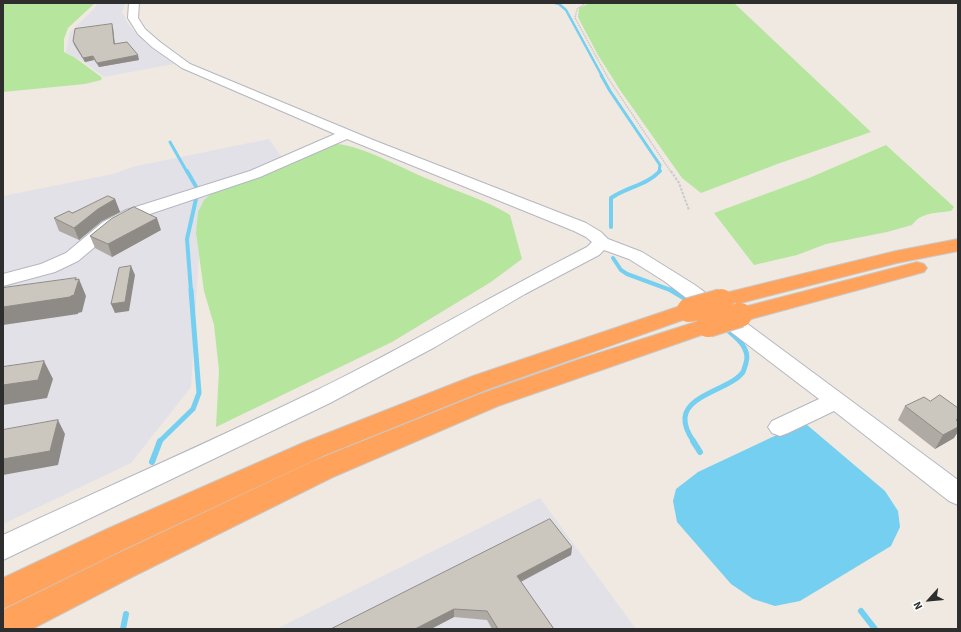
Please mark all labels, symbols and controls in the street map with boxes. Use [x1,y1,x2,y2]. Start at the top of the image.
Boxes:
north arrow [909,580,949,620]
text: N [910,599,926,612]

